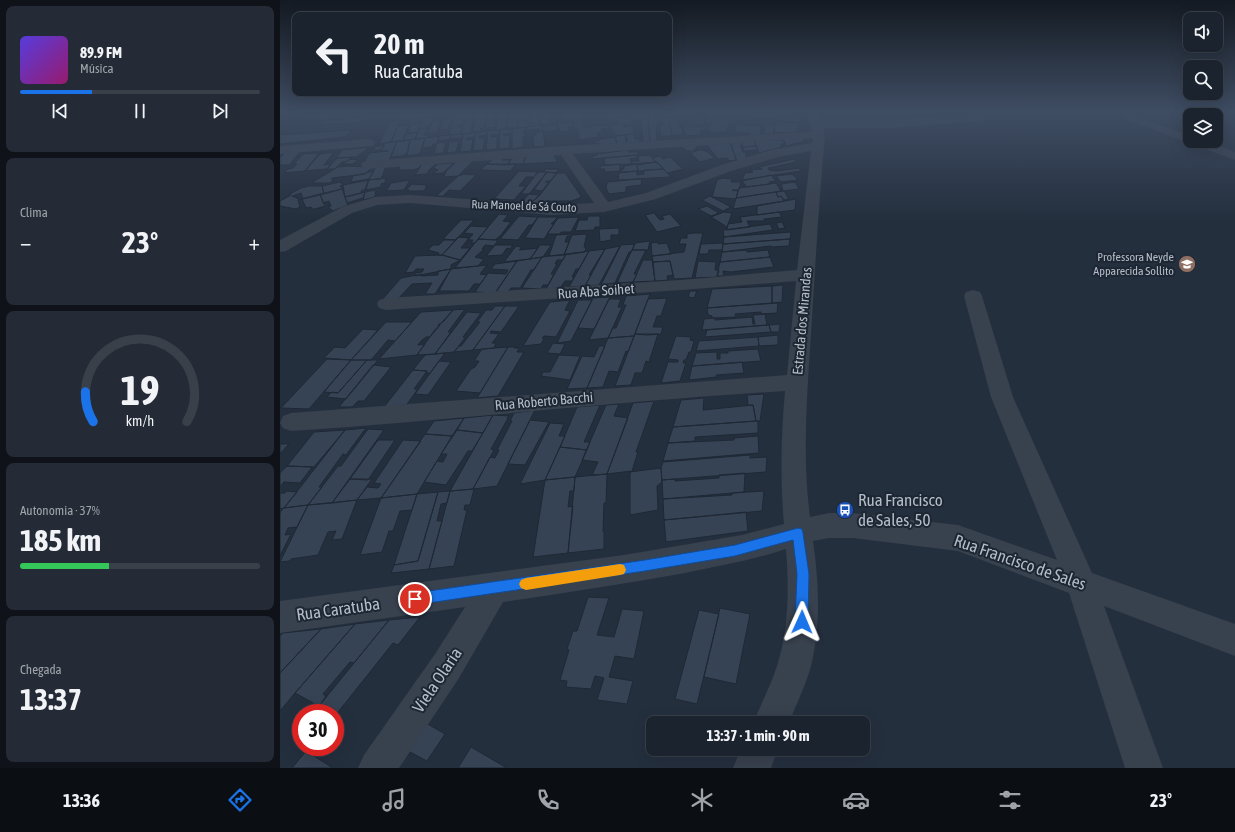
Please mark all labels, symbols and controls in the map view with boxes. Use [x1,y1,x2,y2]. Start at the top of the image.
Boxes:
map controls [1183,12,1223,148]
button: sound [1183,12,1223,52]
icon: left [308,28,360,80]
text: 20 m [374,28,424,60]
text: 89.9 FM [80,44,122,61]
button: search [1183,60,1223,100]
text: Música [80,61,113,76]
text: Rua Caratuba [374,61,463,82]
icon: previous [49,100,71,122]
icon: pause [129,100,151,122]
icon: next [209,100,231,122]
button: layers [1183,108,1223,148]
street label: Rua Manoel de Sá Couto [471,197,577,215]
text: Clima [20,205,48,220]
text: 23° [122,225,158,259]
text: − [20,229,31,255]
text: + [249,229,260,255]
place label: Professora Neyde Apparecida Sollito [1093,250,1174,278]
school or university icon: Professora Neyde Apparecida Sollito [1177,254,1197,274]
street label: Estrada dos Mirandas [789,266,815,376]
street label: Rua Aba Soihet [557,280,635,302]
text: 19 [120,366,160,414]
street label: Rua Roberto Bacchi [494,389,594,413]
text: km/h [126,413,154,429]
place label: Rua Francisco de Sales, 50 [858,490,943,530]
bus stop icon: Rua Francisco de Sales, 50 [835,500,855,520]
text: Autonomia · 37% [20,503,100,518]
text: 185 km [20,523,101,557]
street label: Rua Francisco de Sales [951,530,1089,594]
pin [398,582,432,616]
icon: arrive [404,588,426,610]
street label: Rua Caratuba [295,593,381,625]
position arrow [781,601,823,643]
street label: Viela Olaria [408,644,466,716]
text: Chegada [20,662,62,677]
text: 13:37 [20,682,82,716]
speed limit sign: 30 [292,704,344,756]
text: 13:37 · 1 min · 90 m [706,727,810,744]
icon: directions [226,786,254,814]
icon: music [380,786,408,814]
icon: phone [534,786,562,814]
icon: climate [688,786,716,814]
icon: car [842,786,870,814]
icon: filters [996,786,1024,814]
text: 13:36 [63,790,100,811]
text: 23° [1150,790,1172,811]

